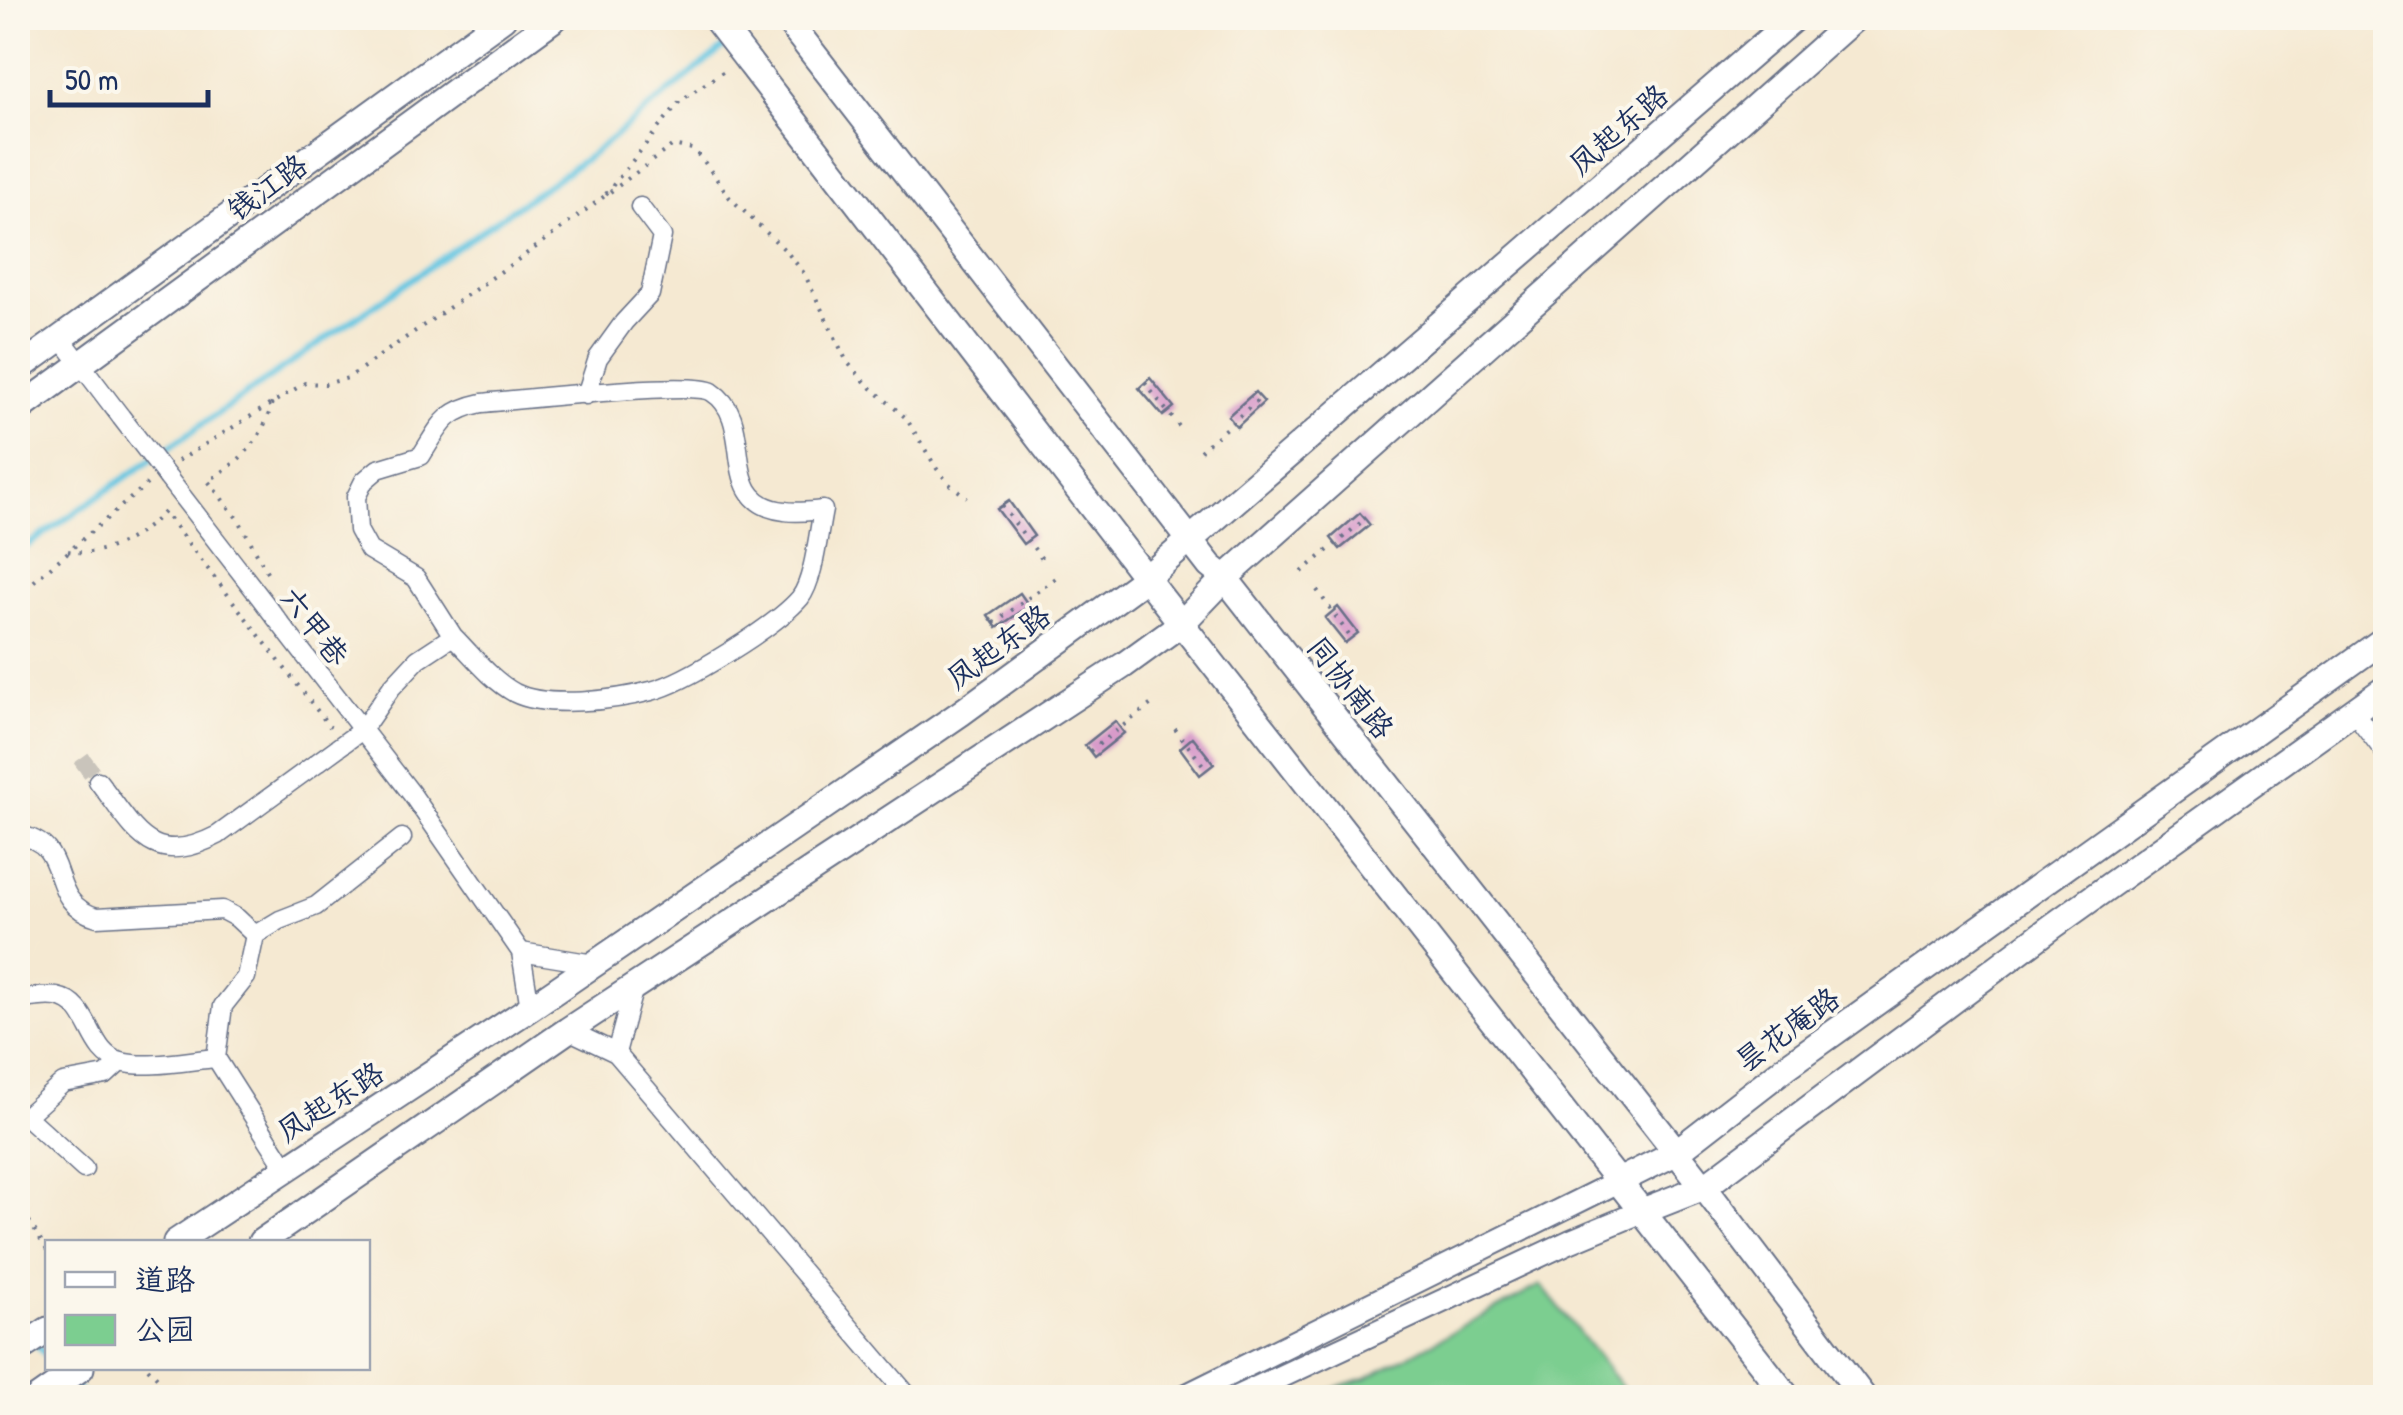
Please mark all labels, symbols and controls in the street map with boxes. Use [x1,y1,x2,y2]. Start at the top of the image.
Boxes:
scale bar [50,45,208,107]
text: 50 m [65,59,118,99]
street label: 凤起东路 [1560,75,1676,183]
street label: 钱江路 [219,144,315,230]
street label: 六甲巷 [272,578,358,674]
street label: 凤起东路 [938,595,1058,697]
street label: 同协南路 [1298,627,1404,747]
street label: 昙花庵路 [1727,978,1847,1080]
street label: 凤起东路 [269,1052,391,1150]
legend [45,1240,370,1370]
text: 道路 [135,1259,195,1299]
text: 公园 [135,1309,195,1349]

